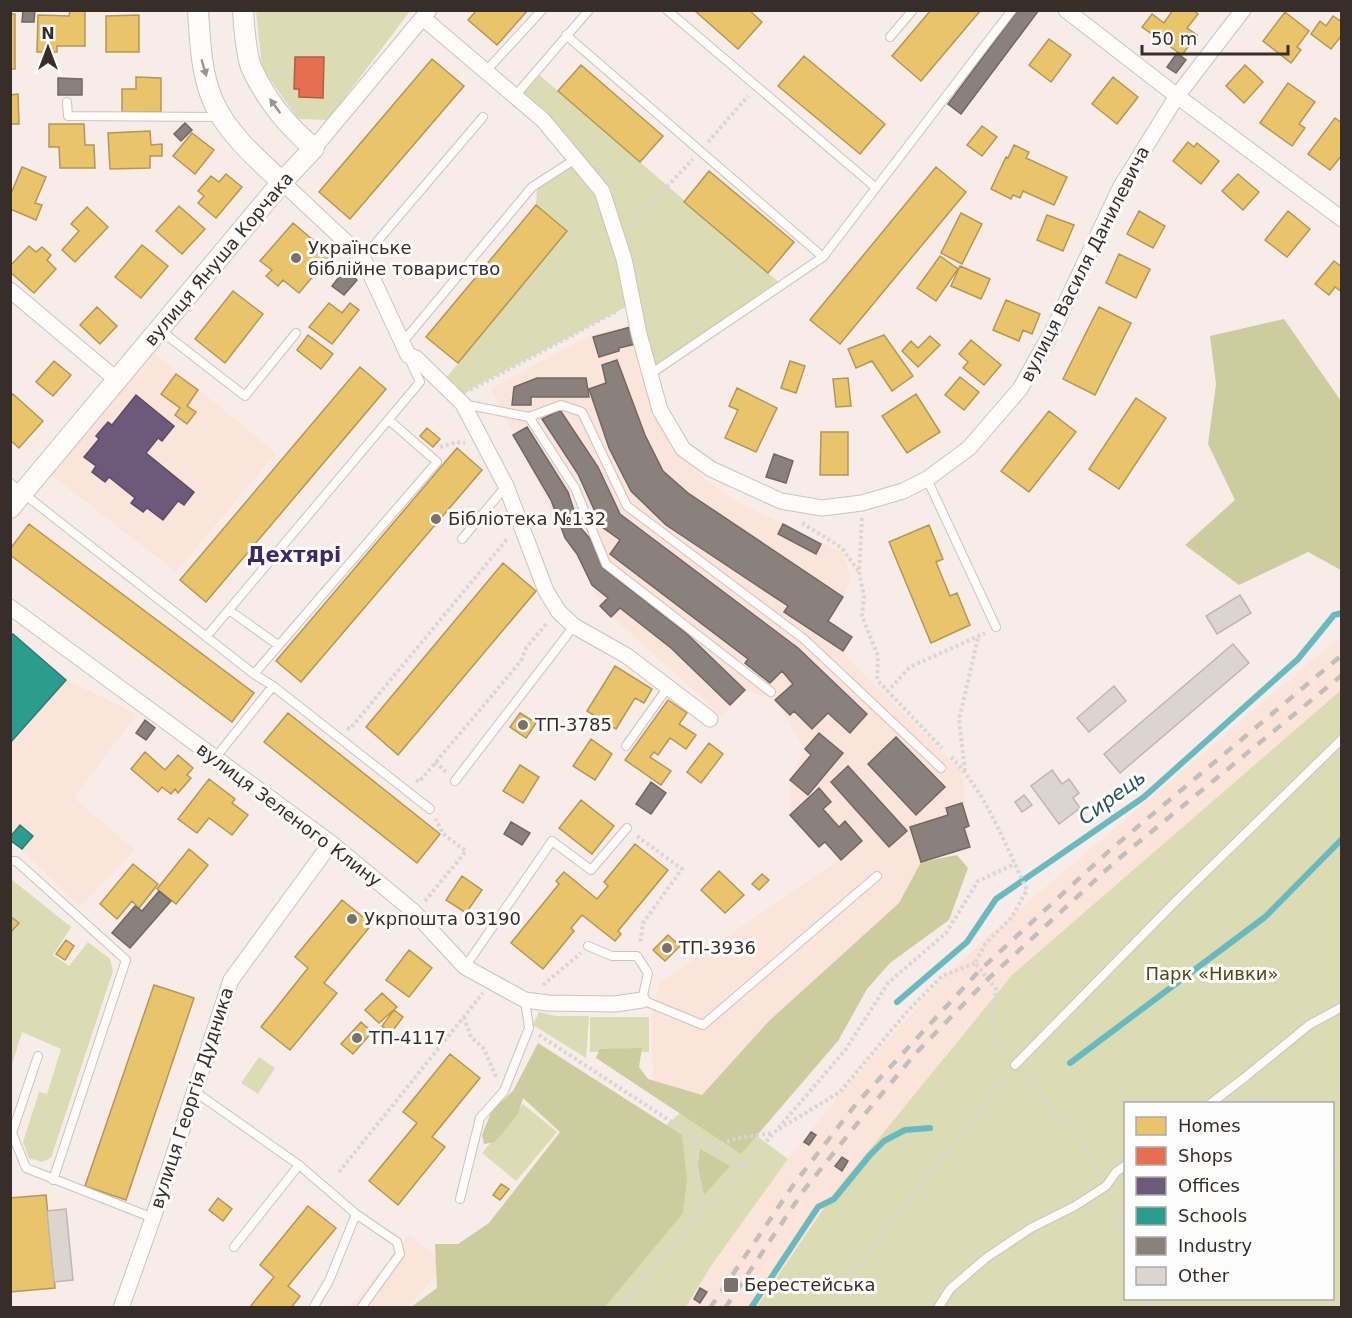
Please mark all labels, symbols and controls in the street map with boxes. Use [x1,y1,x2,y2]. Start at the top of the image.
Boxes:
north arrow [18,18,78,78]
scale bar [1142,18,1288,56]
text: N [41,24,55,43]
text: 50 m [1151,28,1197,49]
one-way arrow [200,60,209,78]
one-way arrow [269,98,281,114]
street label: вулиця Василя Данилевича [1016,143,1153,385]
street label: вулиця Януша Корчака [140,168,297,350]
place label: Українське біблійне товариство [308,237,500,279]
marker: Українське біблійне товариство [289,251,303,265]
place label: Бібліотека №132 [448,508,606,529]
marker: Бібліотека №132 [429,512,443,526]
district label: Дехтярі [247,543,341,567]
place label: ТП-3785 [534,714,612,735]
marker: ТП-3785 [516,718,530,732]
street label: вулиця Зеленого Клину [193,738,386,891]
water label: Сирець [1074,765,1150,829]
place label: Укрпошта 03190 [364,908,521,929]
marker: Укрпошта 03190 [345,912,359,926]
place label: ТП-3936 [678,937,756,958]
marker: ТП-3936 [660,941,674,955]
park label: Парк «Нивки» [1145,963,1279,984]
street label: вулиця Георгія Дудника [146,985,237,1211]
place label: ТП-4117 [368,1027,446,1048]
marker: ТП-4117 [350,1031,364,1045]
legend [1124,1102,1334,1300]
text: Homes [1178,1115,1241,1136]
text: Shops [1178,1145,1233,1166]
text: Offices [1178,1175,1240,1196]
text: Schools [1178,1205,1247,1226]
text: Industry [1178,1235,1252,1256]
text: Other [1178,1265,1230,1286]
place label: Берестейська [744,1274,875,1295]
marker: Берестейська [722,1276,740,1294]

